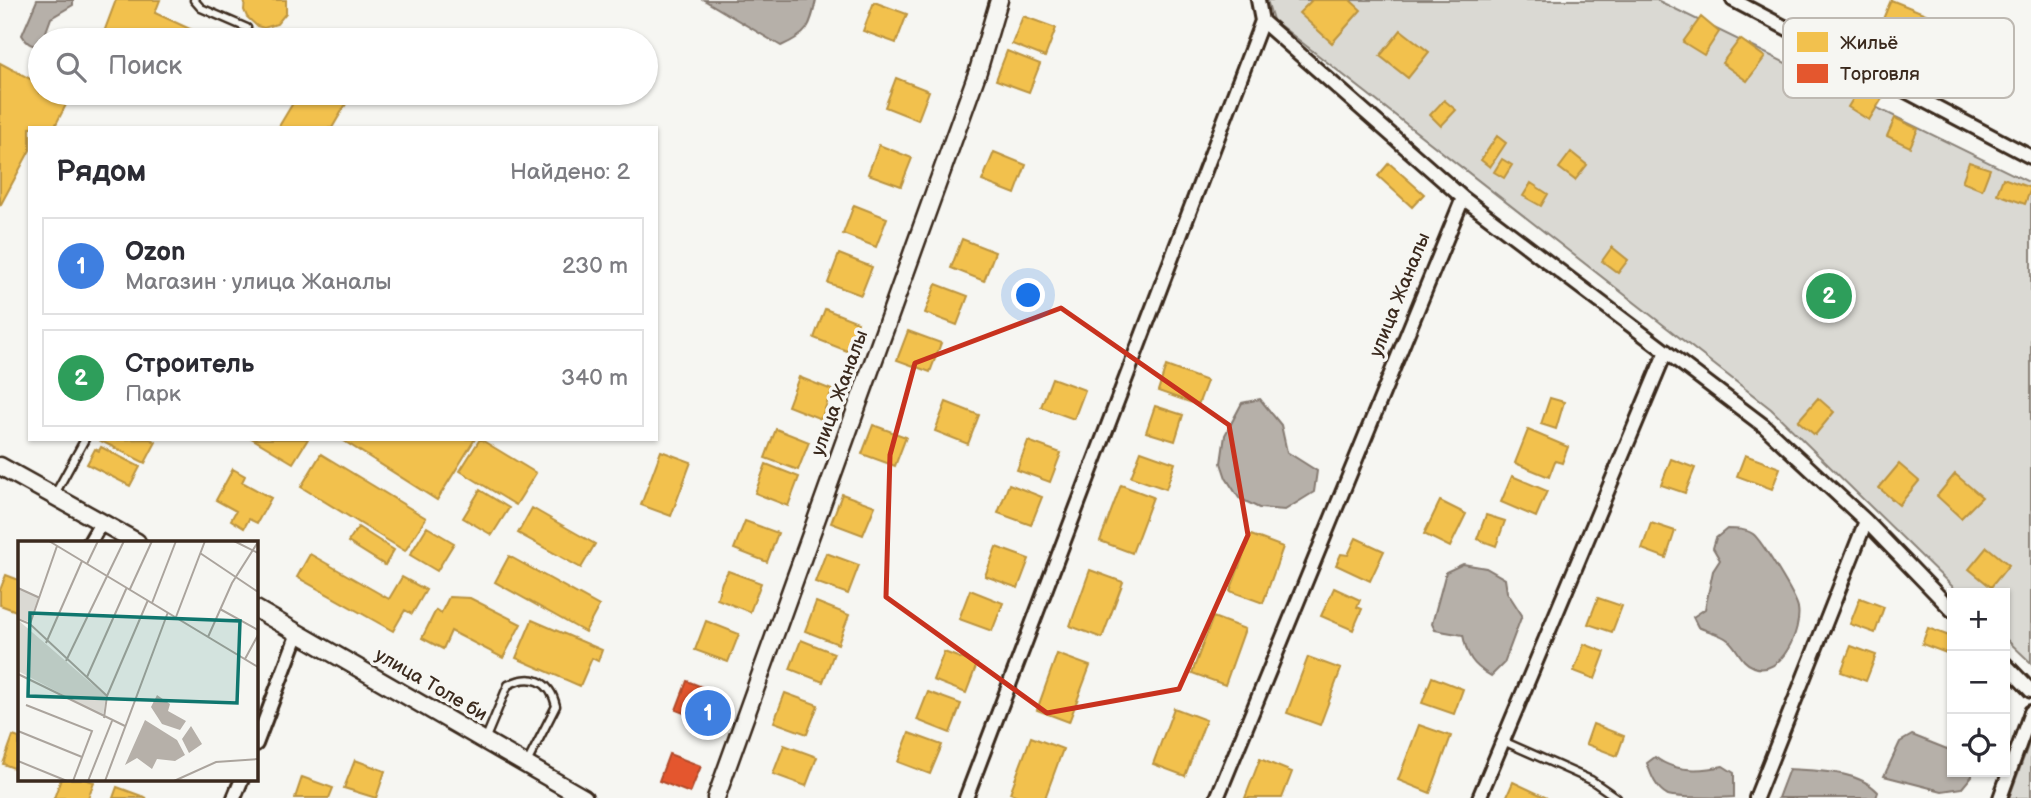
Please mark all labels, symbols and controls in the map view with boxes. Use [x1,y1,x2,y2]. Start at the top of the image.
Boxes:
legend [1783,18,2014,98]
search box [28,28,658,105]
text: Жильё [1840,32,1898,55]
icon: search [52,48,90,86]
text: Поиск [108,51,182,82]
text: Торговля [1840,63,1920,86]
text: Рядом [56,154,146,190]
text: Найдено: 2 [510,158,630,186]
street label: улица Жаналы [1365,229,1435,361]
text: Ozon [125,237,186,268]
text: 1 [76,252,86,280]
text: 230 m [562,252,628,280]
text: Магазин · улица Жаналы [125,268,392,296]
pin: 2 [1806,270,1852,322]
your location [1011,278,1045,312]
street label: улица Жаналы [807,327,873,459]
text: Строитель [125,349,254,380]
text: 2 [74,364,88,392]
text: 340 m [561,364,628,392]
text: Парк [125,380,181,408]
inset map [18,541,257,780]
map controls [1947,588,2010,777]
button: + [1947,588,2010,651]
street label: улица Толе би [371,644,491,726]
button: − [1947,651,2010,714]
pin: 1 [685,687,731,739]
button: locate [1947,714,2010,777]

